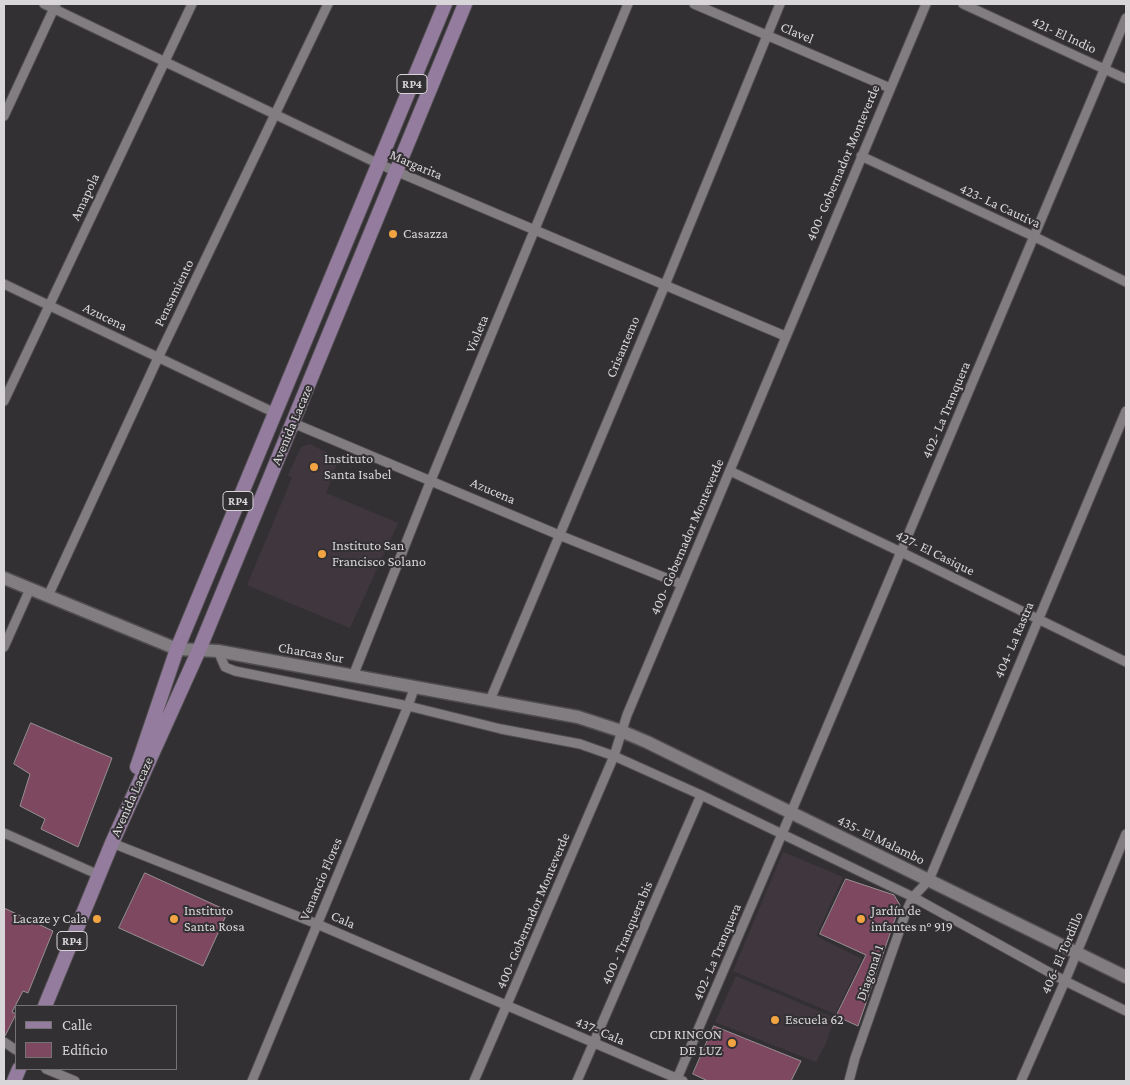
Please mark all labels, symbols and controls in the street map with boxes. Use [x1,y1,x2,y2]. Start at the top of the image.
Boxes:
street label: 421- El Indio [1029,13,1099,57]
street label: Clavel [778,19,816,47]
road number: RP4 [397,74,427,94]
street label: 400- Gobernador Monteverde [802,82,884,244]
street label: Margarita [387,146,445,184]
street label: Amapola [67,171,103,223]
street label: 423- La Cautiva [957,180,1043,232]
place label: Casazza [403,226,448,242]
marker: Casazza [387,228,399,240]
street label: Pensamiento [151,257,197,329]
street label: Azucena [80,299,130,335]
street label: Violeta [462,313,492,355]
street label: Crisantemo [603,314,643,380]
street label: 402- La Tranquera [918,359,974,461]
street label: Avenida Lacaze [268,382,316,468]
place label: Instituto Santa Isabel [324,451,391,484]
street label: 400- Gobernador Monteverde [646,456,728,618]
marker: Instituto Santa Isabel [308,461,320,473]
street label: Azucena [468,474,518,508]
road number: RP4 [223,492,253,511]
street label: 427- El Casique [893,527,977,579]
place label: Instituto San Francisco Solano [332,538,426,570]
marker: Instituto San Francisco Solano [316,548,328,560]
street label: 404- La Rastra [990,599,1038,681]
street label: Charcas Sur [277,639,345,667]
street label: Avenida Lacaze [107,754,157,840]
street label: 435- El Malambo [834,812,928,868]
street label: 400- Gobernador Monteverde [492,830,574,992]
street label: Venancio Flores [296,835,346,923]
street label: 400 - Tranquera bis [598,879,656,987]
street label: 402- La Tranquera [689,901,745,1003]
place label: Instituto Santa Rosa [184,903,245,936]
place label: Jardín de infantes n° 919 [871,903,953,936]
street label: Cala [328,907,358,933]
street label: 406- El Tordillo [1037,909,1087,997]
place label: Lacaze y Cala [13,911,87,927]
marker: Lacaze y Cala [91,913,103,925]
marker: Instituto Santa Rosa [168,913,180,925]
marker: Jardín de infantes n° 919 [855,913,867,925]
road number: RP4 [57,931,87,950]
street label: Diagonal 1 [853,943,887,1003]
legend [15,1005,178,1070]
place label: Escuela 62 [785,1012,844,1028]
street label: 437- Cala [573,1013,627,1049]
marker: Escuela 62 [769,1014,781,1026]
text: Calle [62,1017,92,1033]
place label: CDI RINCON DE LUZ [650,1027,722,1060]
marker: CDI RINCON DE LUZ [726,1037,738,1049]
text: Edificio [62,1042,108,1058]

